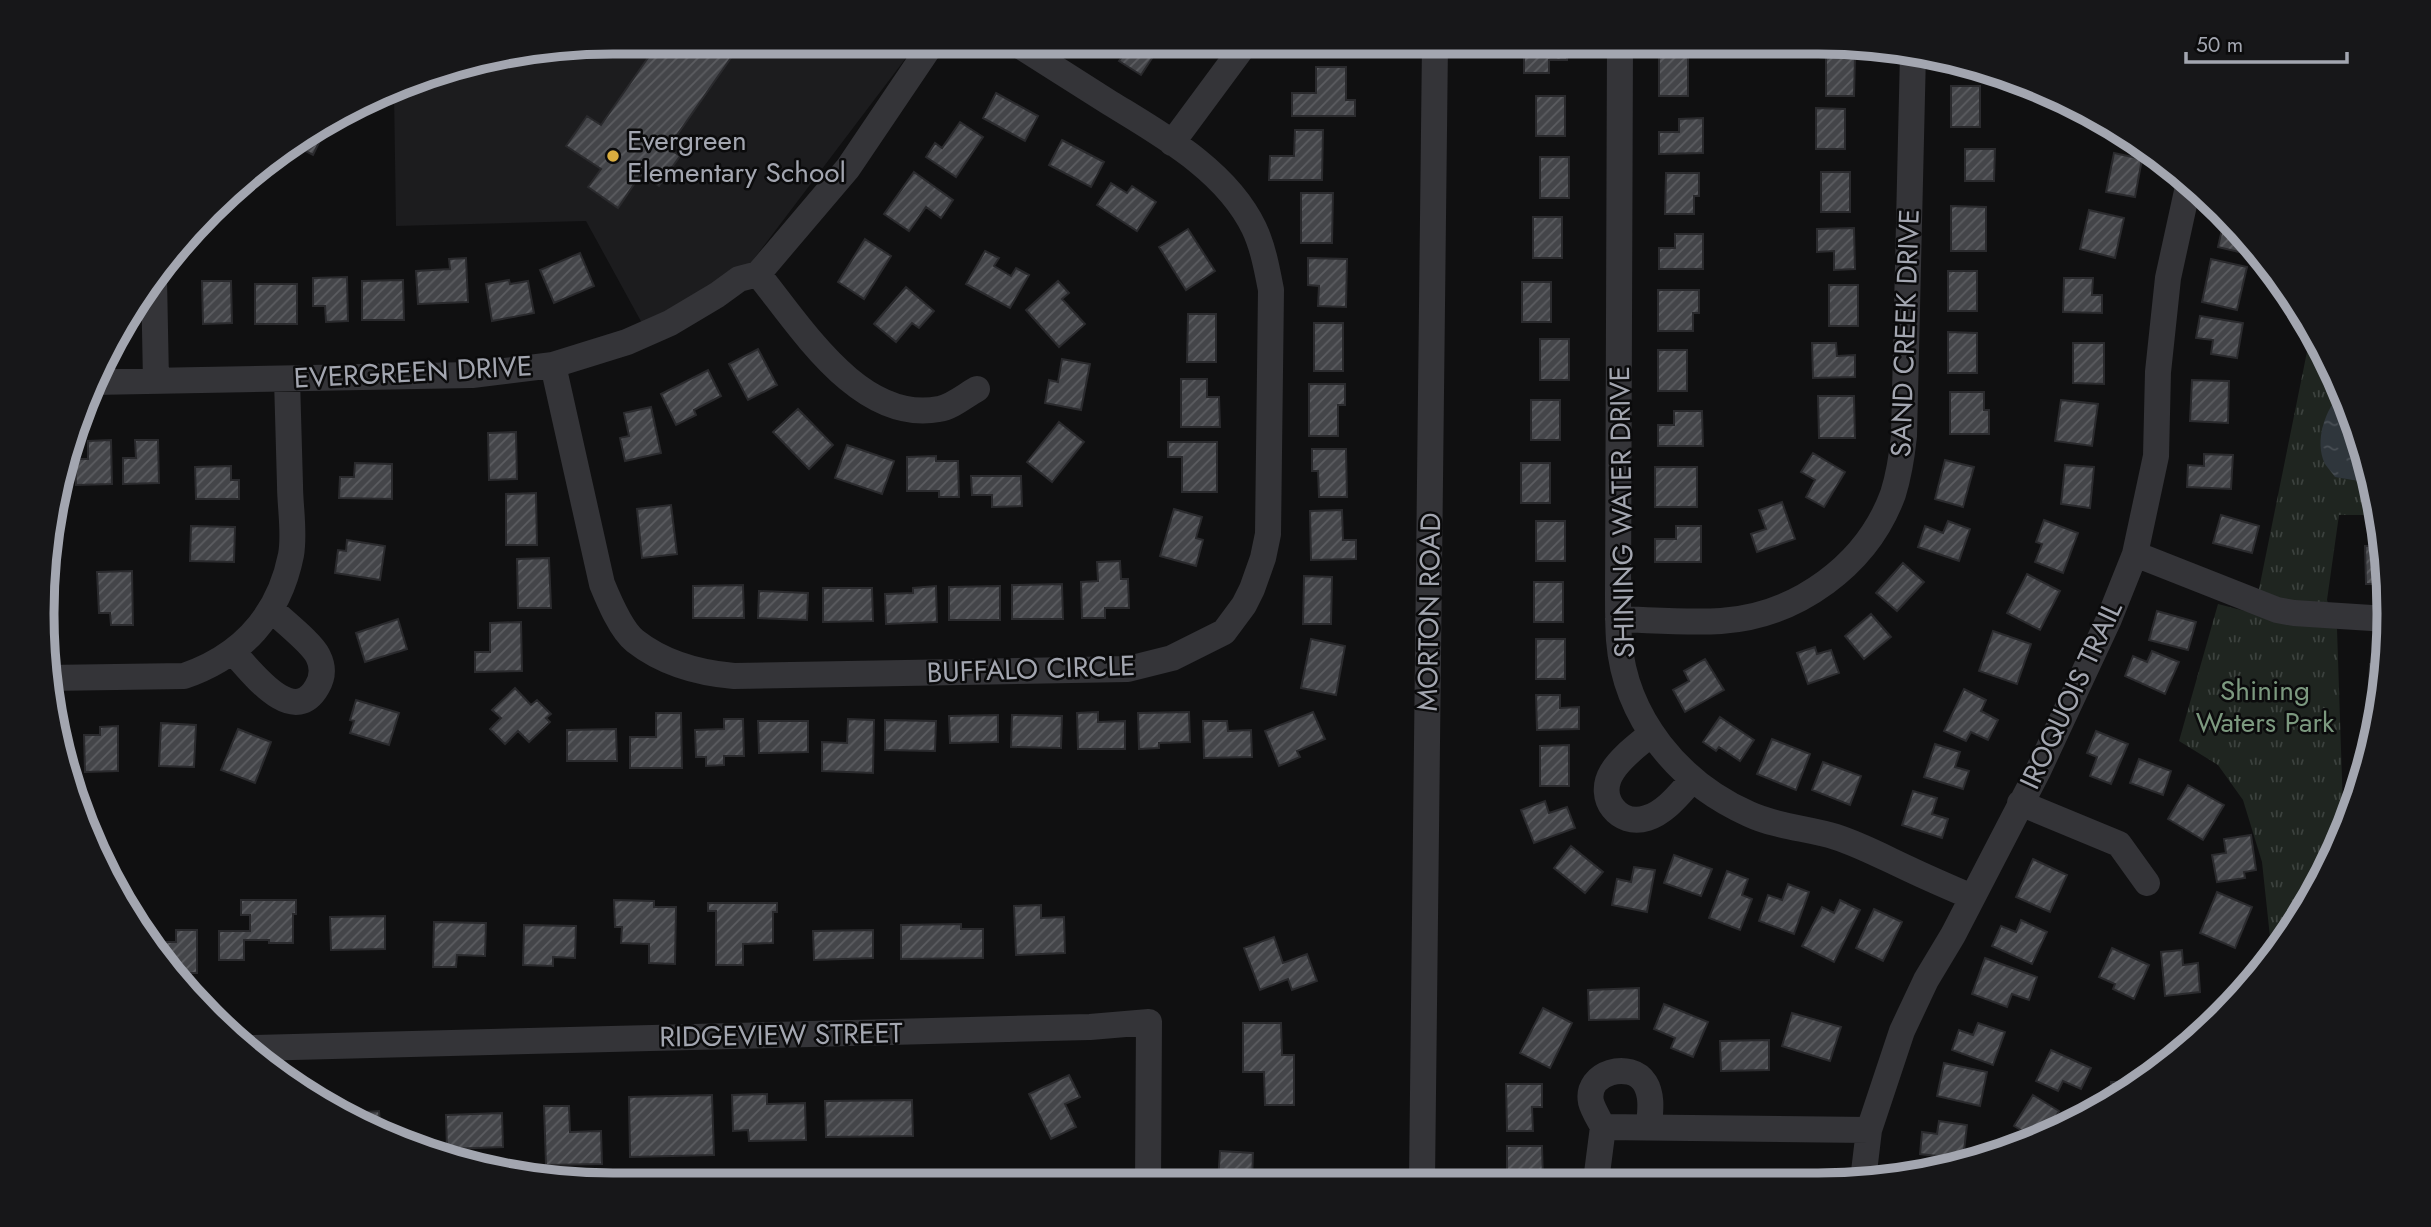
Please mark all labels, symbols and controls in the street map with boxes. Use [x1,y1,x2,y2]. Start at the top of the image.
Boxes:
scale bar [2186,21,2347,65]
text: 50 m [2196,30,2243,60]
place label: Evergreen Elementary School [627,120,846,193]
marker: Evergreen Elementary School [605,148,621,164]
street label: SAND CREEK DRIVE [1880,208,1930,458]
street label: EVERGREEN DRIVE [293,345,533,399]
street label: SHINING WATER DRIVE [1599,366,1645,658]
street label: MORTON ROAD [1407,512,1451,712]
street label: IROQUOIS TRAIL [2009,594,2133,796]
street label: BUFFALO CIRCLE [926,645,1136,693]
park label: Shining Waters Park [2196,670,2335,743]
street label: RIDGEVIEW STREET [659,1012,903,1058]

